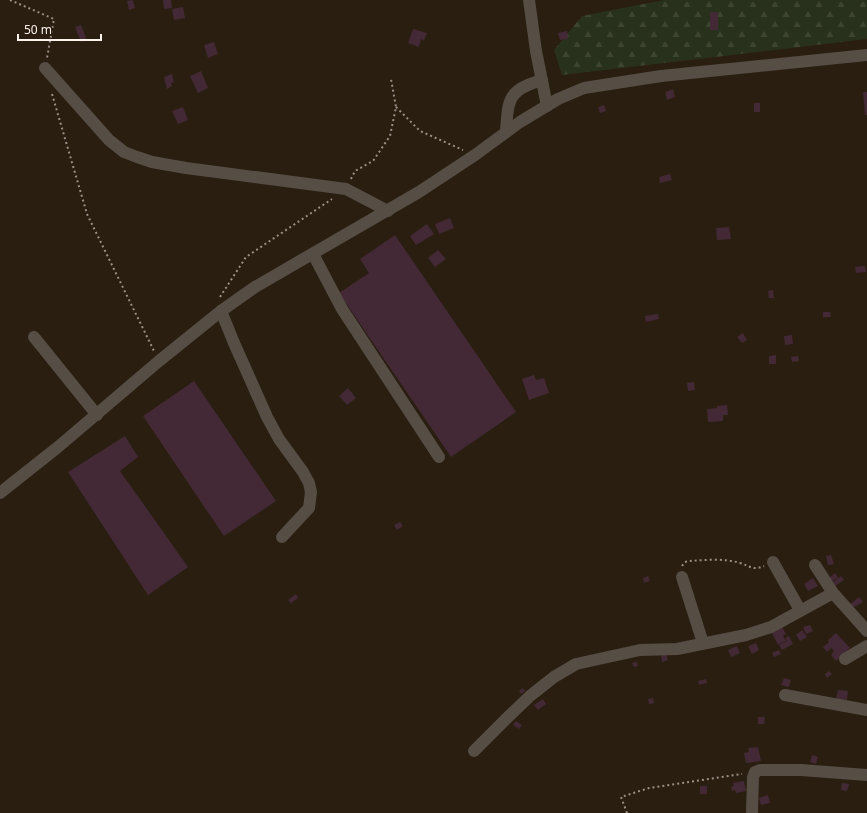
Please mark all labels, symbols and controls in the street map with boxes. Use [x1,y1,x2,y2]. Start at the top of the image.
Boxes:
scale bar [18,16,101,42]
text: 50 m [24,21,52,38]

